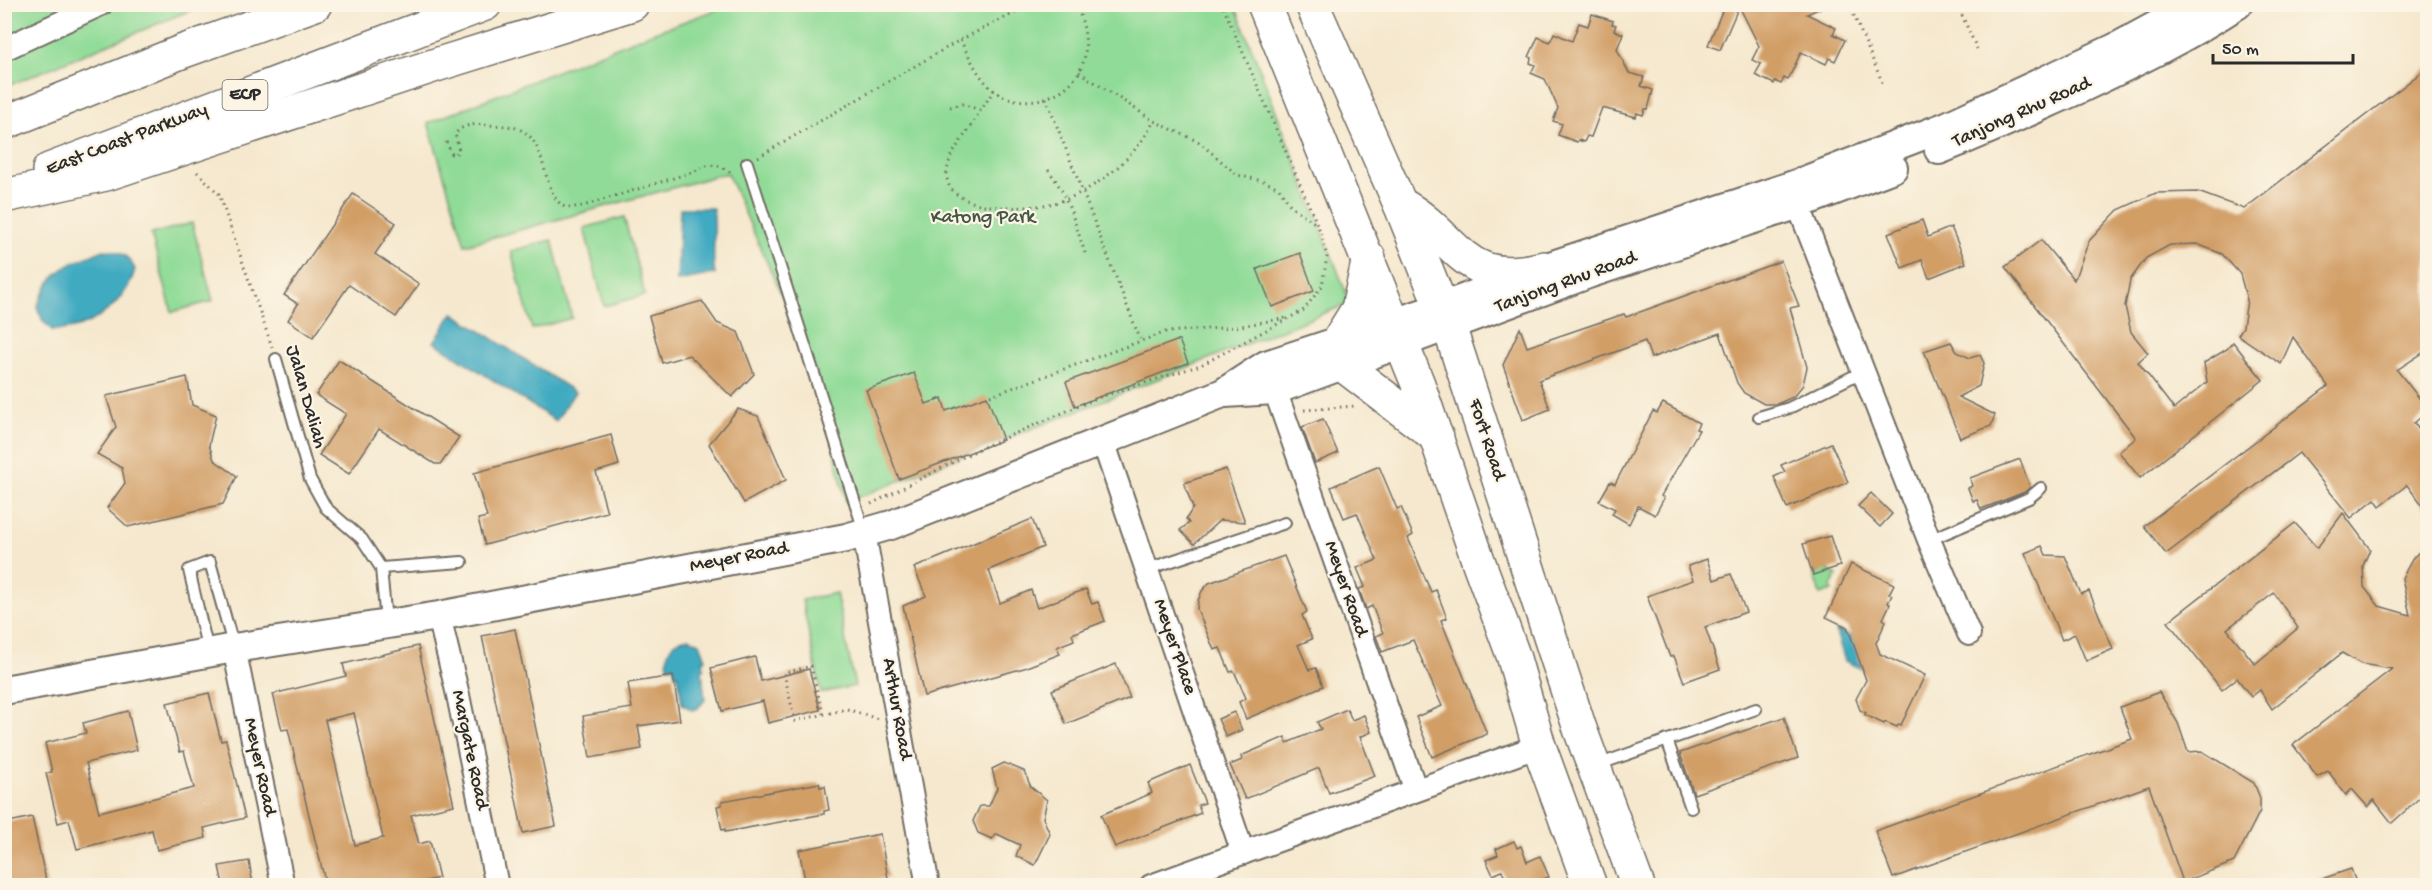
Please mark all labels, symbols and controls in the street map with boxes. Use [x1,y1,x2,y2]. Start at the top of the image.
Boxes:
scale bar [2213,27,2352,65]
text: 50 m [2222,40,2259,61]
street label: Tanjong Rhu Road [1948,71,2097,154]
road number: ECP [222,80,268,110]
street label: East Coast Parkway [43,99,211,181]
park label: Katong Park [931,207,1037,230]
street label: Tanjong Rhu Road [1491,246,1642,320]
street label: Jalan Daliah [279,343,331,451]
street label: Fort Road [1462,395,1511,486]
street label: Meyer Road [688,537,792,579]
street label: Meyer Road [1318,538,1373,642]
street label: Meyer Place [1147,596,1201,699]
street label: Arthur Road [876,656,917,764]
street label: Margate Road [445,688,493,814]
street label: Meyer Road [237,716,281,820]

